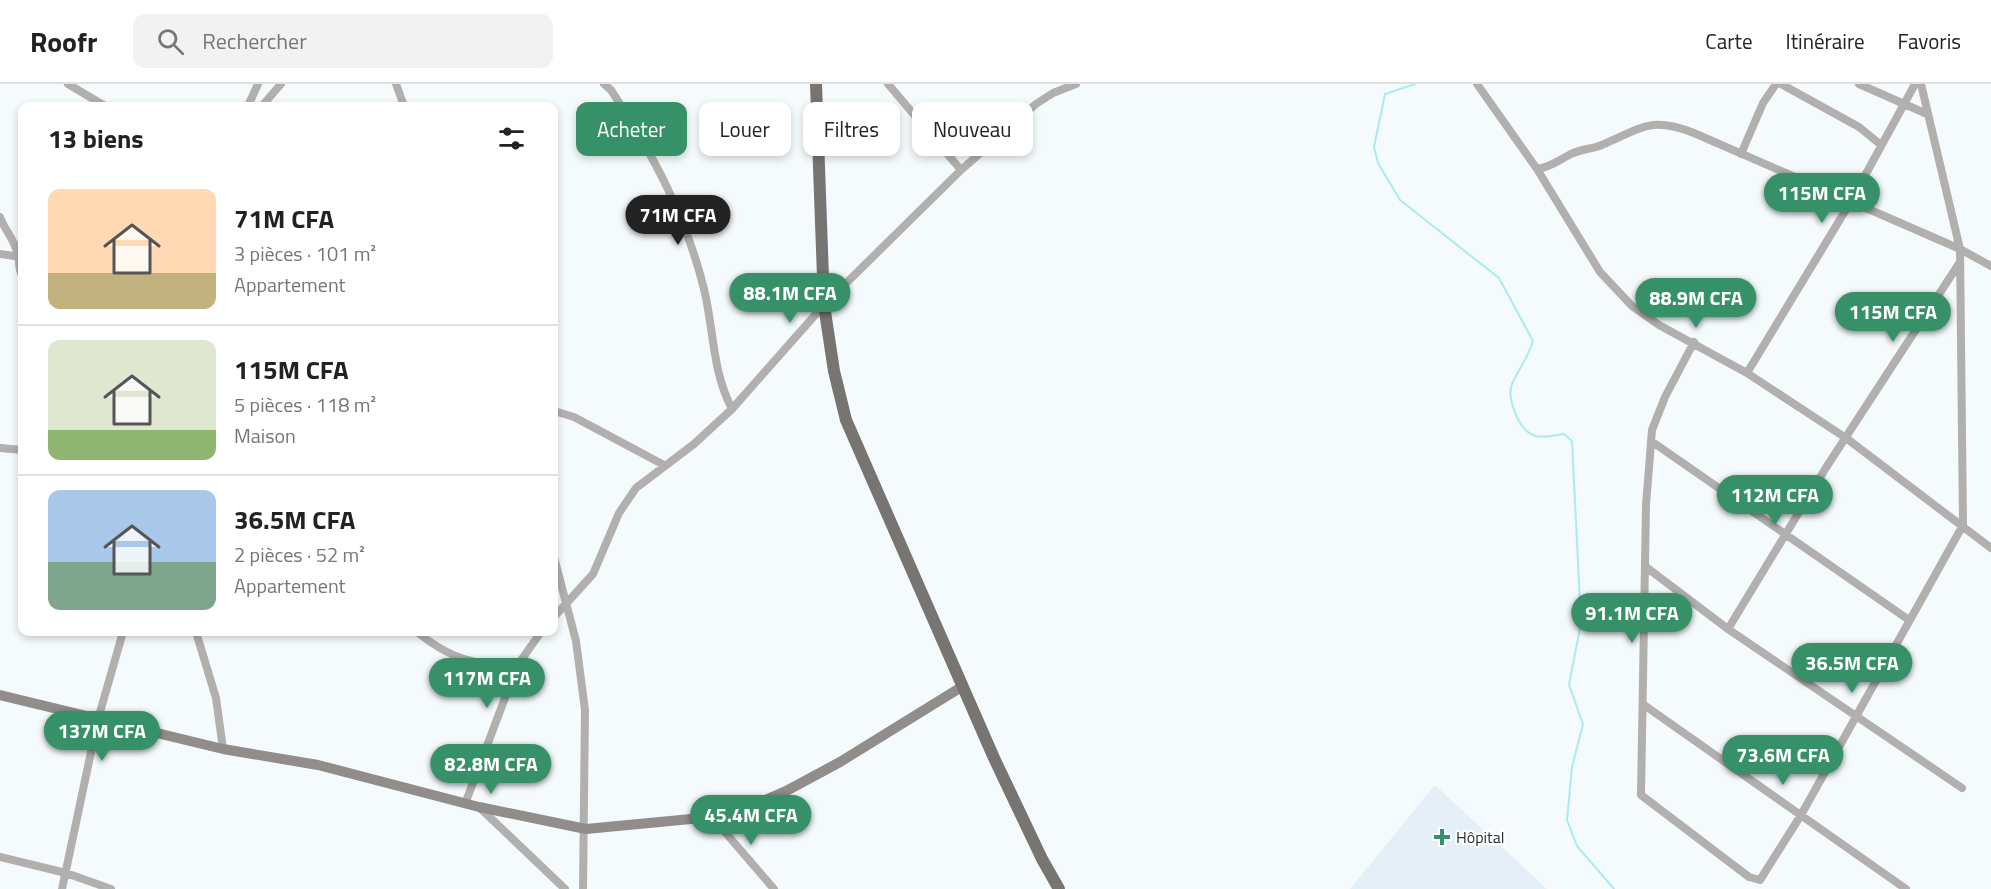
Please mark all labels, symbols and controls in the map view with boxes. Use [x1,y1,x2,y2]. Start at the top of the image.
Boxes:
search box [133,14,553,68]
text: Roofr [30,20,97,63]
text: Rechercher [202,24,307,58]
icon: search [154,25,187,58]
text: Carte [1705,25,1753,57]
text: Itinéraire [1786,25,1865,57]
text: Favoris [1898,25,1961,57]
chip: Acheter [576,102,687,156]
chip: Louer [699,102,791,156]
chip: Filtres [803,102,900,156]
chip: Nouveau [912,102,1033,156]
text: 13 biens [48,119,144,158]
icon: filters [495,122,528,155]
pin: 115M CFA [1760,173,1884,224]
text: 115M CFA [1778,177,1866,208]
pin: 71M CFA [623,195,733,246]
text: 71M CFA [234,199,334,238]
text: 71M CFA [639,199,717,230]
icon: home [96,213,168,285]
text: 3 pièces · 101 m² [234,238,376,269]
text: Appartement [234,269,346,300]
pin: 88.1M CFA [721,273,859,324]
text: 88.1M CFA [743,277,837,308]
pin: 88.9M CFA [1627,278,1765,329]
text: 88.9M CFA [1649,282,1743,313]
pin: 115M CFA [1831,292,1955,343]
text: 115M CFA [1849,296,1937,327]
text: 115M CFA [234,350,349,389]
icon: home [96,364,168,436]
text: 5 pièces · 118 m² [234,389,376,420]
text: Maison [234,420,296,451]
pin: 112M CFA [1713,475,1837,526]
text: 112M CFA [1731,479,1819,510]
text: 36.5M CFA [234,500,355,539]
icon: home [96,514,168,586]
text: 2 pièces · 52 m² [234,539,365,570]
text: Appartement [234,570,346,601]
pin: 91.1M CFA [1563,593,1701,644]
text: 91.1M CFA [1585,597,1679,628]
pin: 36.5M CFA [1783,643,1921,694]
text: 36.5M CFA [1805,647,1899,678]
pin: 117M CFA [425,658,549,709]
text: 117M CFA [443,662,531,693]
pin: 137M CFA [40,711,164,762]
text: 137M CFA [58,715,146,746]
pin: 73.6M CFA [1714,735,1852,786]
text: 73.6M CFA [1736,739,1830,770]
pin: 82.8M CFA [422,744,560,795]
text: 82.8M CFA [444,748,538,779]
pin: 45.4M CFA [682,795,820,846]
text: 45.4M CFA [704,799,798,830]
place label: Hôpital [1456,825,1504,849]
marker: Hôpital [1433,828,1451,846]

